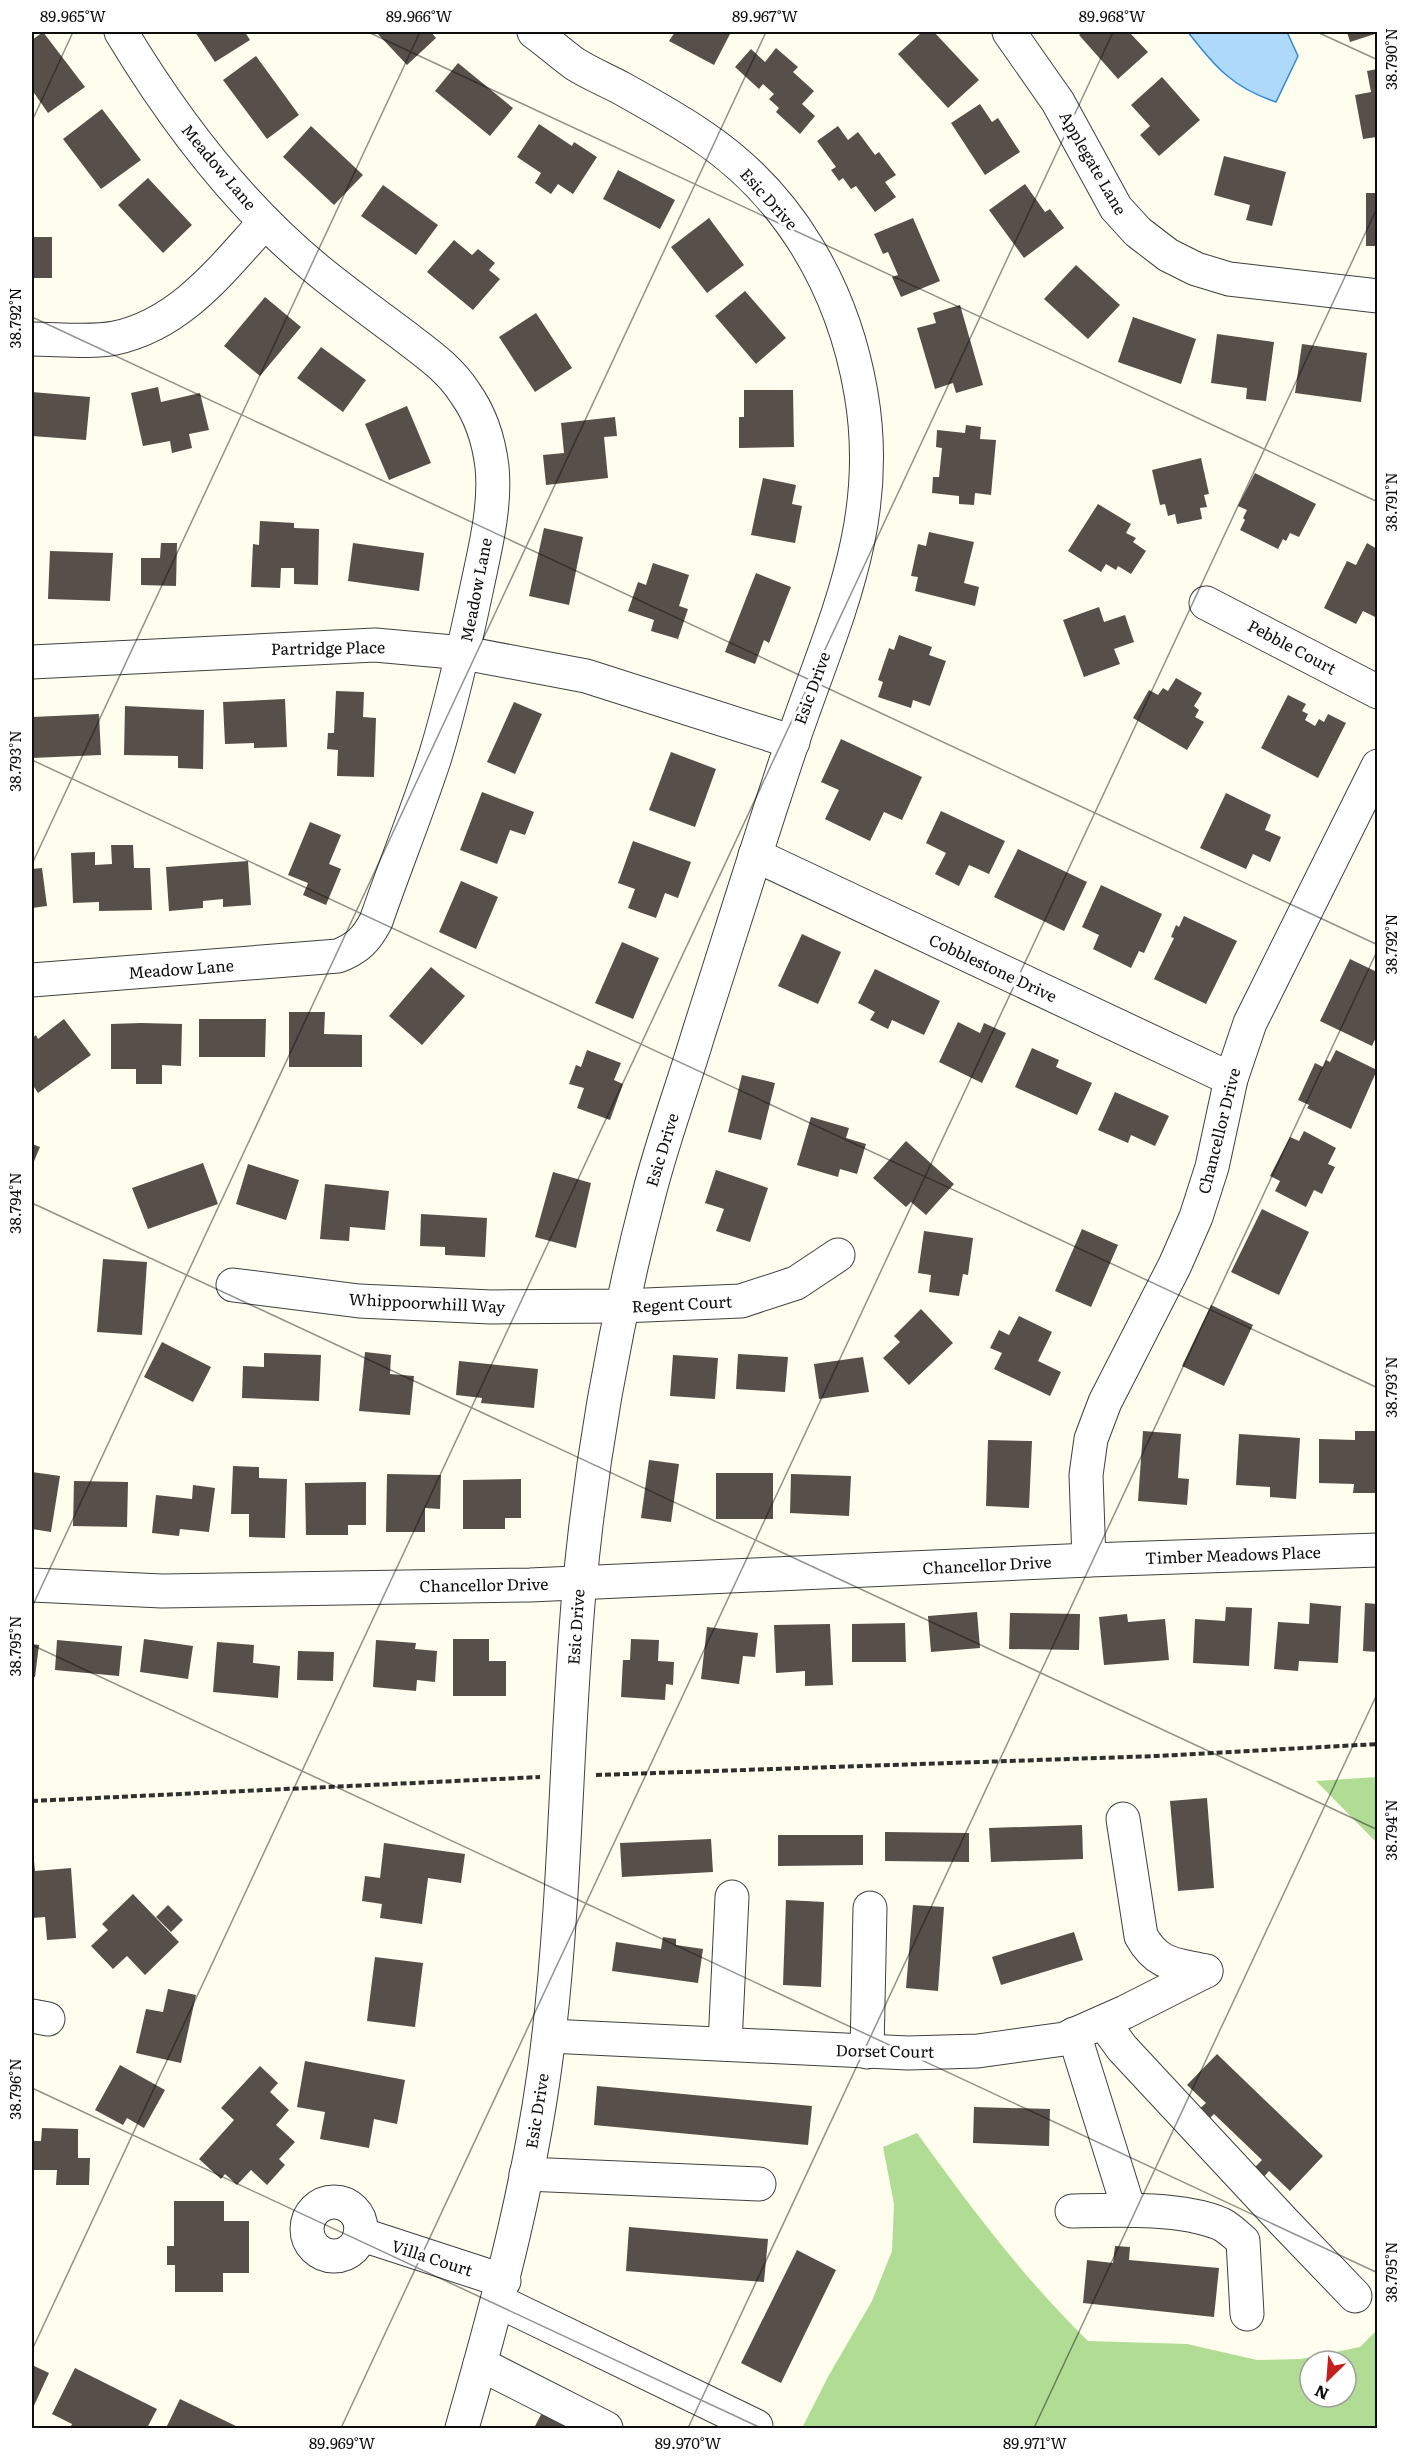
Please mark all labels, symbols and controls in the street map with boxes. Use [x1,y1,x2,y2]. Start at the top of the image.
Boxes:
text: 89.965°W [40,4,107,27]
text: 89.966°W [386,4,453,27]
text: 89.967°W [732,4,799,27]
text: 89.968°W [1079,4,1146,27]
text: 38.790°N [1379,28,1402,90]
street label: Applegate Lane [1054,106,1133,219]
street label: Meadow Lane [177,118,263,215]
street label: Esic Drive [735,162,804,235]
text: 38.792°N [3,288,26,348]
text: 38.791°N [1379,472,1402,532]
street label: Meadow Lane [453,536,497,644]
street label: Pebble Court [1244,613,1342,680]
street label: Partridge Place [271,634,385,660]
street label: Esic Drive [787,648,835,727]
text: 38.793°N [3,730,26,792]
text: 38.792°N [1379,914,1402,974]
street label: Cobblestone Drive [925,927,1061,1007]
street label: Meadow Lane [127,952,235,984]
street label: Chancellor Drive [1191,1065,1245,1196]
street label: Esic Drive [638,1110,684,1190]
text: 38.794°N [3,1172,26,1234]
street label: Whippoorwhill Way [348,1286,507,1318]
street label: Regent Court [631,1288,733,1318]
text: 38.793°N [1379,1356,1402,1418]
street label: Timber Meadows Place [1145,1539,1321,1569]
street label: Chancellor Drive [922,1549,1052,1579]
street label: Chancellor Drive [419,1571,549,1597]
street label: Esic Drive [560,1588,590,1666]
text: 38.795°N [3,1615,26,1677]
text: 38.794°N [1379,1799,1402,1861]
street label: Dorset Court [835,2037,935,2063]
text: 38.796°N [3,2058,26,2120]
street label: Esic Drive [518,2071,554,2150]
street label: Villa Court [389,2233,477,2282]
text: 38.795°N [1379,2241,1402,2303]
north arrow [1298,2349,1358,2409]
text: N [1310,2380,1332,2407]
text: 89.969°W [309,2431,376,2454]
text: 89.970°W [655,2431,722,2454]
text: 89.971°W [1003,2431,1068,2454]

